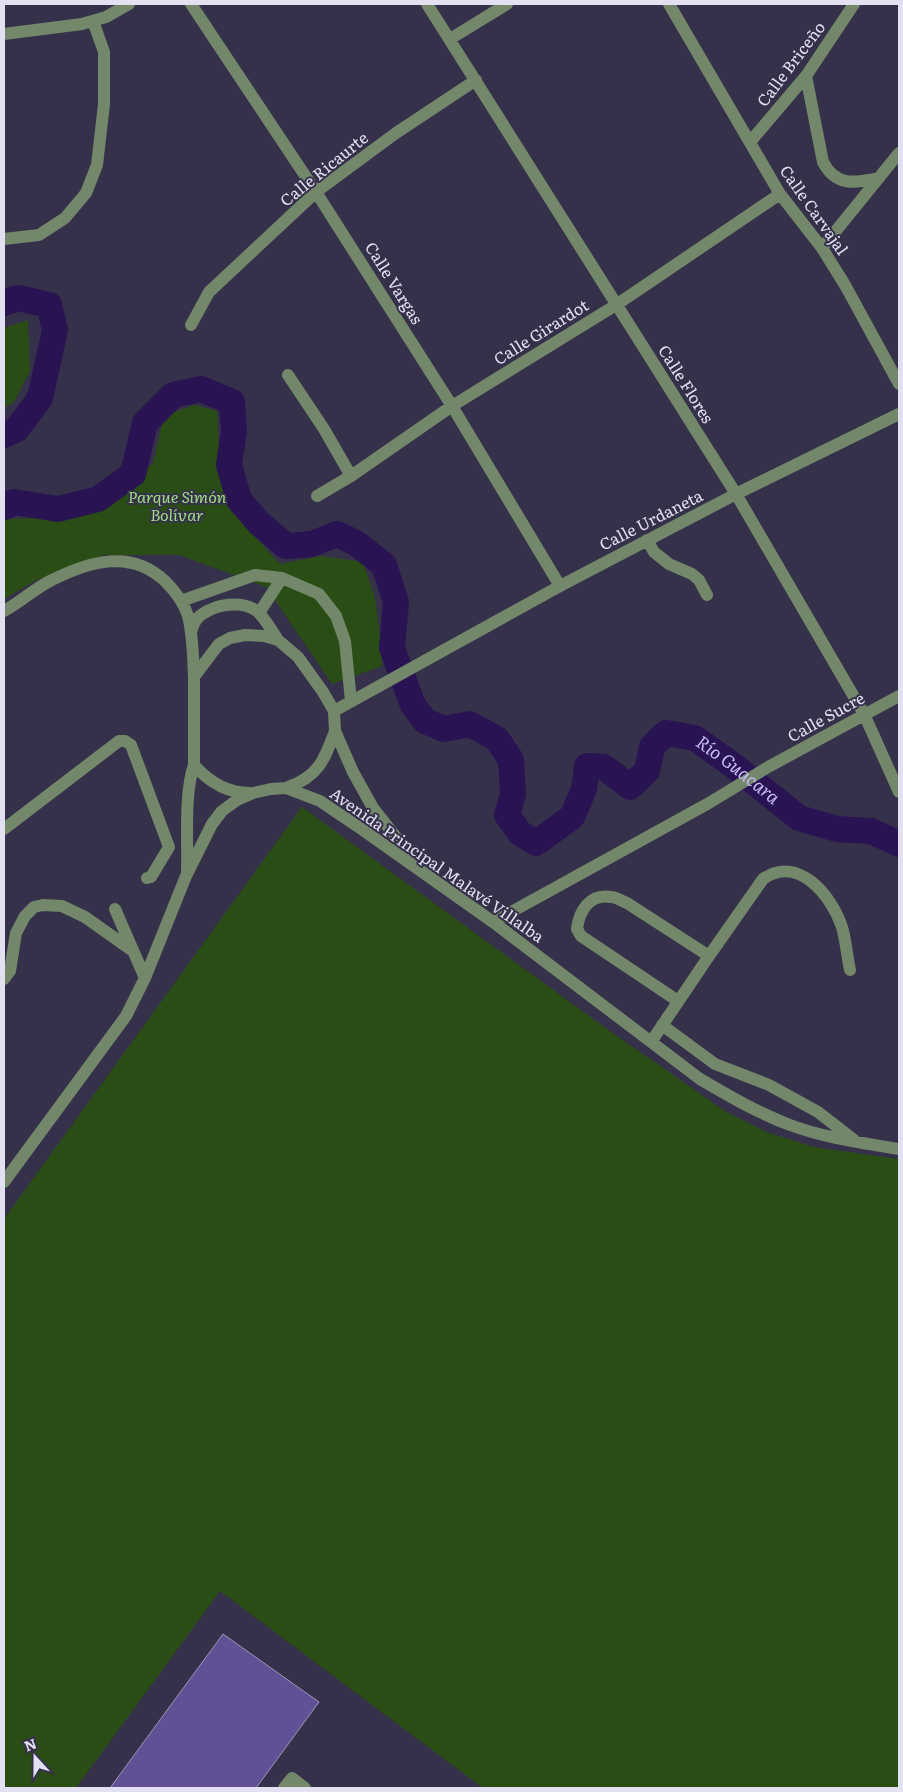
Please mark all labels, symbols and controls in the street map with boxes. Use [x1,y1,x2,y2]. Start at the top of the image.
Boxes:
street label: Calle Briceño [750,16,830,111]
street label: Calle Ricaurte [274,125,373,211]
street label: Calle Carvajal [775,160,855,259]
street label: Calle Vargas [360,237,430,328]
street label: Calle Girardot [488,292,593,370]
street label: Calle Flores [653,340,720,427]
street label: Calle Urdaneta [595,482,707,556]
park label: Parque Simón Bolívar [128,484,227,526]
street label: Calle Sucre [783,685,868,747]
water label: Río Guacara [691,728,787,810]
street label: Avenida Principal Malavé Villalba [326,781,550,948]
north arrow [10,1732,60,1782]
text: N [21,1732,39,1755]

